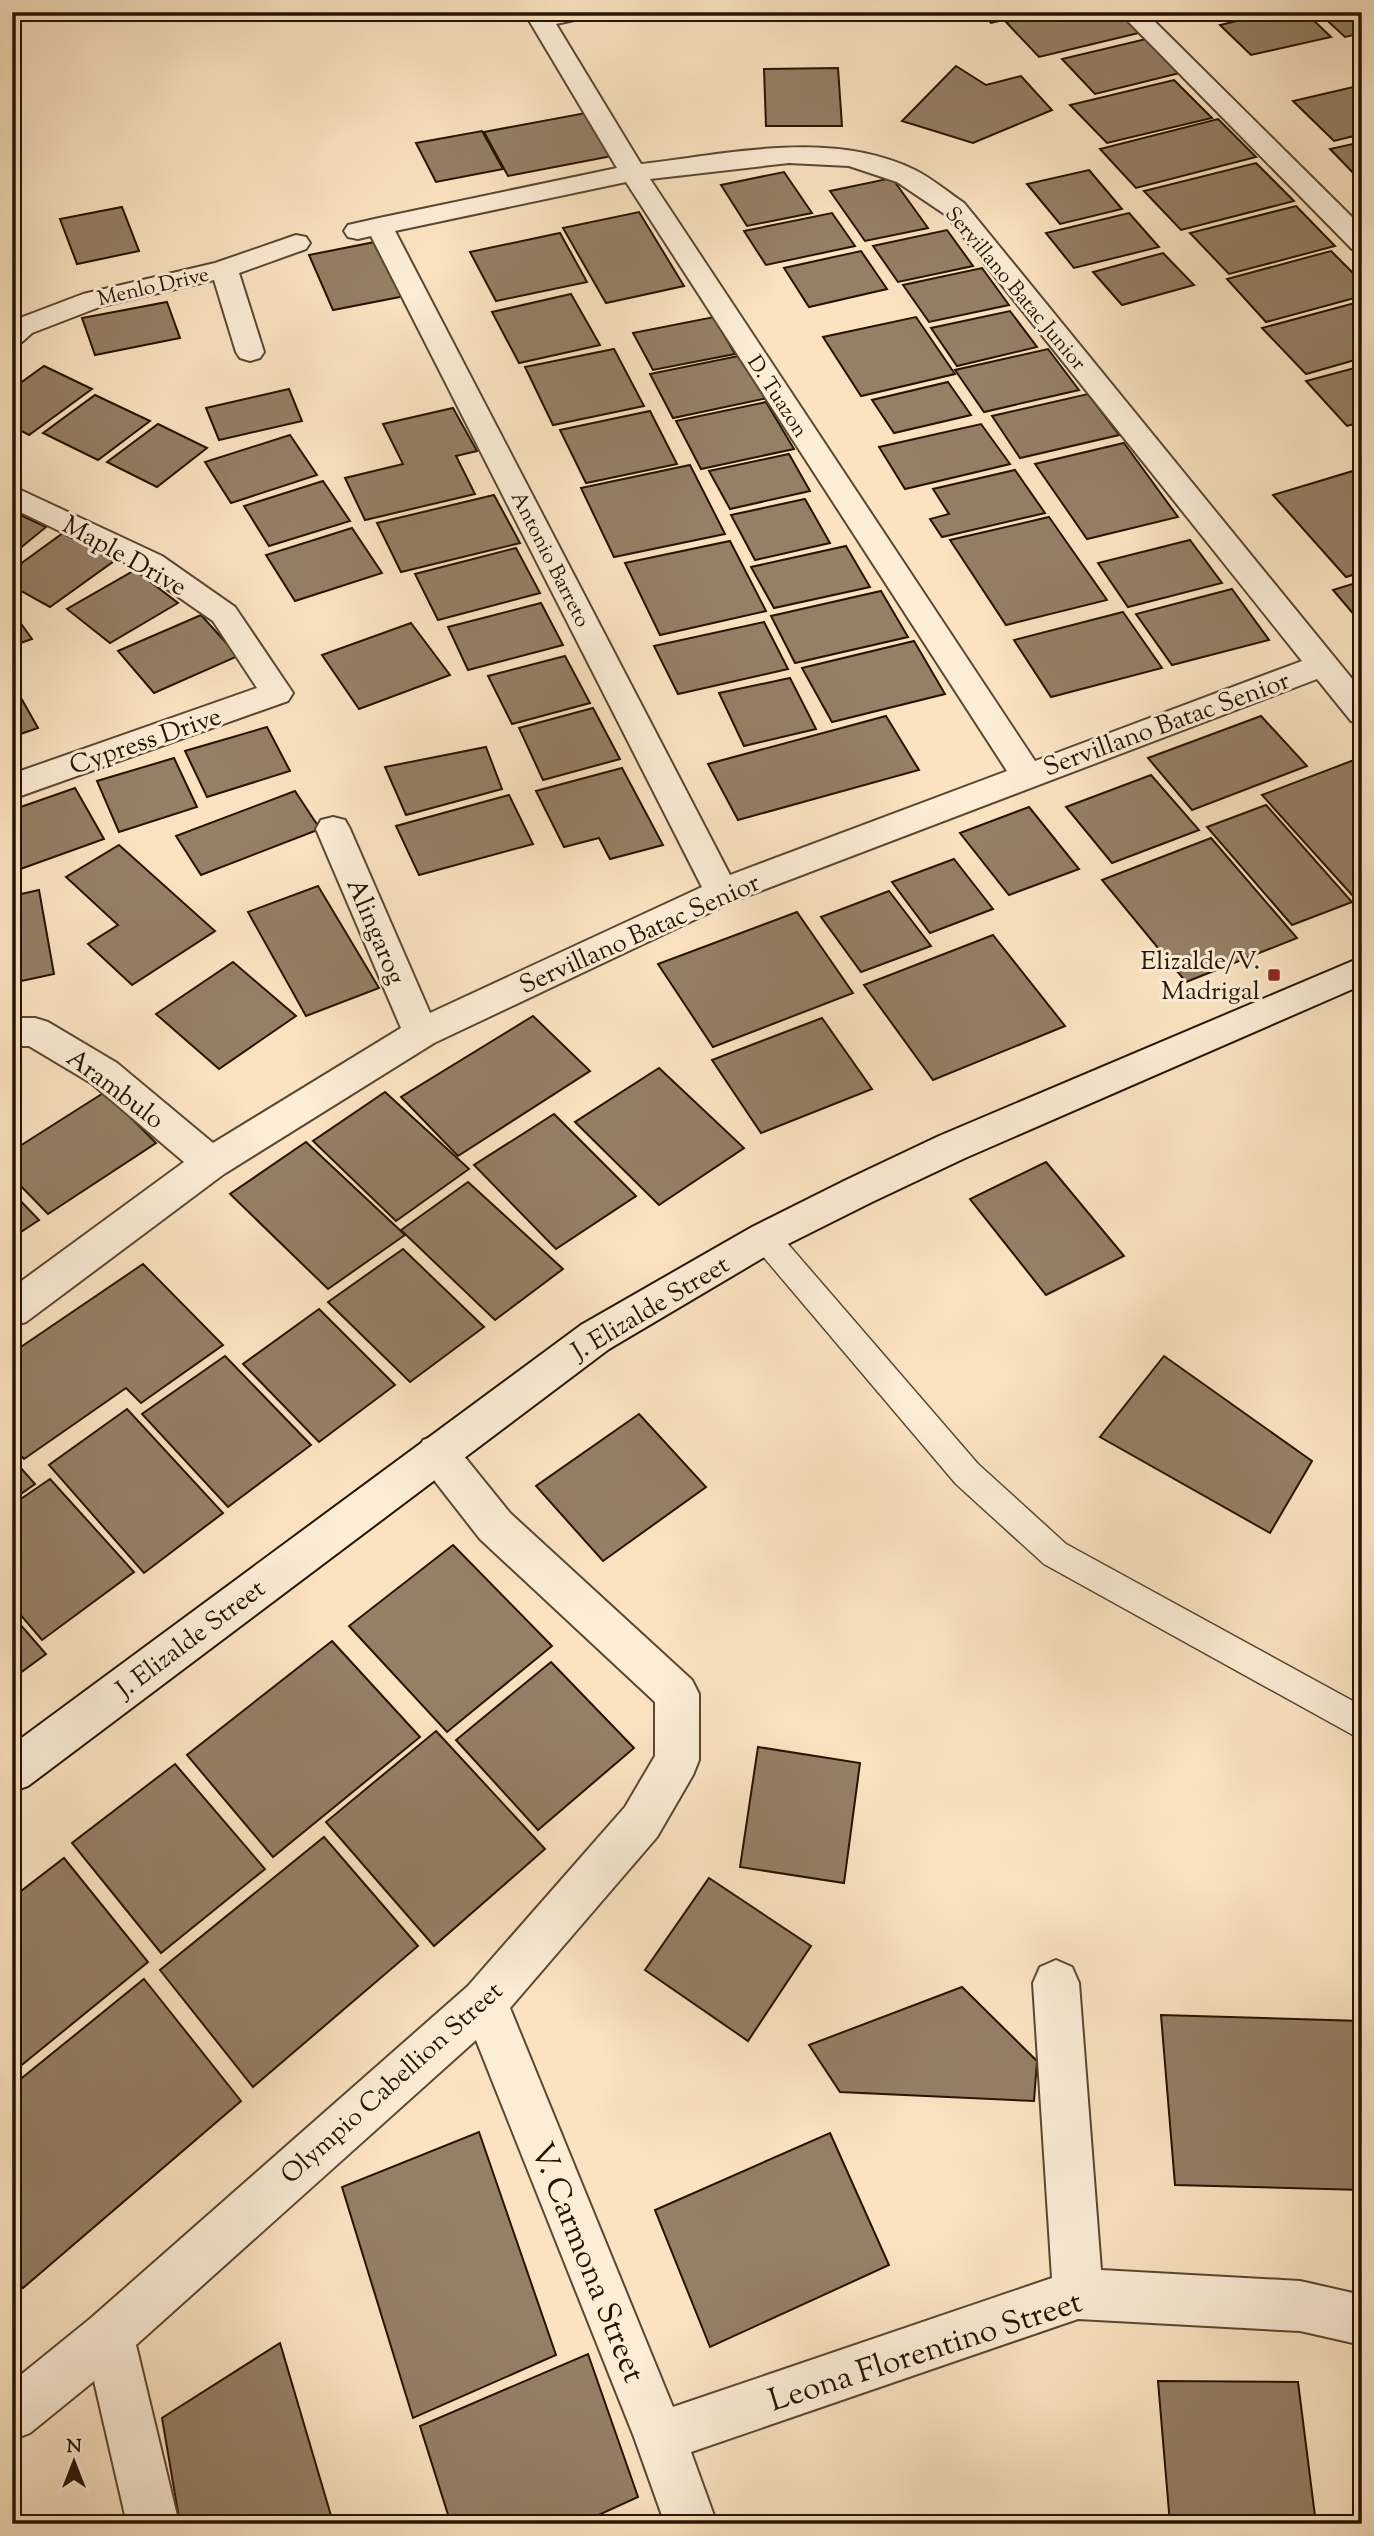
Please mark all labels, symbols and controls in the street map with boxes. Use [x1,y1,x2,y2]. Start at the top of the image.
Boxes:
street label: Servillano Batac Junior [937,201,1092,378]
street label: Menlo Drive [95,261,212,315]
street label: D. Tuazon [739,350,814,444]
street label: Antonio Barreto [502,487,596,633]
street label: Maple Drive [55,508,193,607]
street label: Servillano Batac Senior [1038,663,1295,787]
street label: Cypress Drive [65,699,227,786]
street label: Servillano Batac Senior [514,865,766,1005]
street label: Alingarog [336,873,414,991]
place label: Elizalde/V. Madrigal [1140,944,1260,1011]
marker: Elizalde/V. Madrigal [1266,967,1282,983]
street label: Arambulo [58,1041,171,1139]
street label: J. Elizalde Street [564,1247,737,1372]
street label: J. Elizalde Street [108,1572,274,1710]
street label: Olympio Cabellion Street [274,1974,512,2194]
street label: V. Carmona Street [517,2136,655,2390]
street label: Leona Florentino Street [763,2280,1089,2425]
north arrow [38,2428,108,2498]
text: N [66,2434,82,2461]

